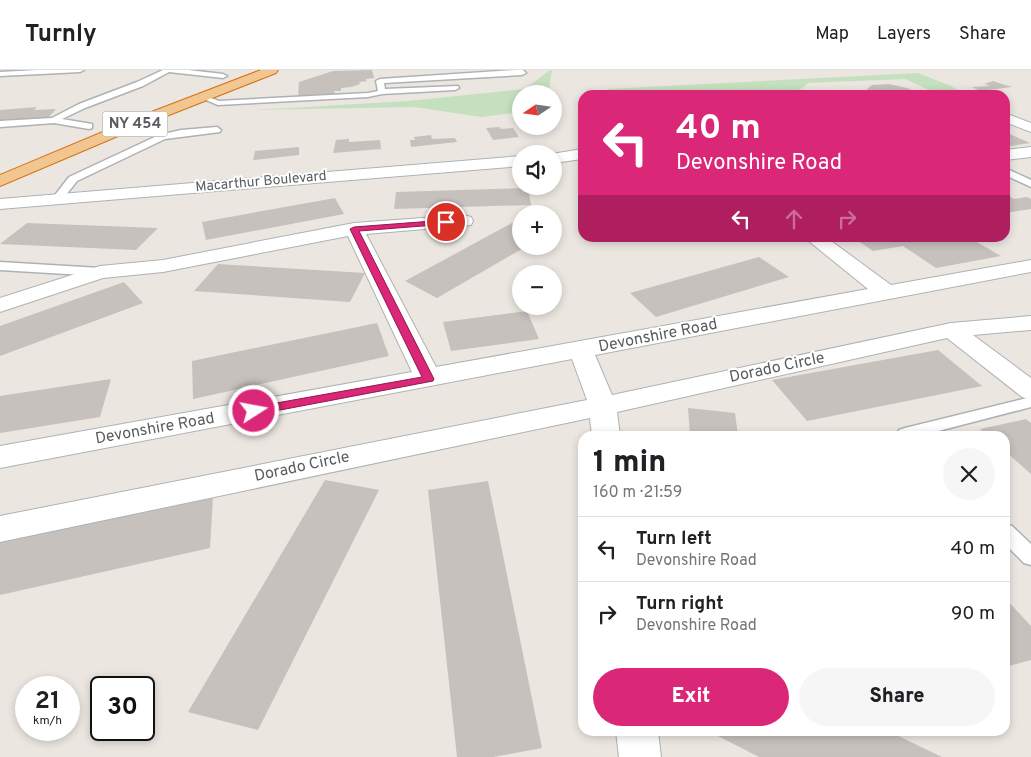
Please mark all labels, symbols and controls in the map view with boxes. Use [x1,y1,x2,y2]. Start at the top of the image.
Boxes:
text: Turnly [25,20,97,50]
text: Map [815,23,849,46]
text: Layers [877,23,931,46]
text: Share [959,23,1006,46]
north arrow [512,85,562,135]
map controls [512,85,562,315]
text: 40 m [676,107,761,151]
icon: left [593,110,658,175]
road number: NY 454 [102,112,168,136]
button: sound [512,145,562,195]
text: Devonshire Road [676,150,842,177]
street label: Macarthur Boulevard [195,168,327,196]
pin [425,201,467,243]
button: + [512,205,562,255]
icon: left [727,205,755,233]
icon: ahead [780,205,808,233]
icon: right [833,205,861,233]
icon: arrive [432,208,460,236]
button: − [512,265,562,315]
street label: Devonshire Road [597,315,719,357]
street label: Dorado Circle [728,348,826,388]
position arrow [227,384,279,436]
street label: Devonshire Road [94,409,216,449]
text: 1 min [593,445,666,482]
street label: Dorado Circle [253,447,351,487]
button: close [943,448,995,500]
text: 160 m · 21:59 [593,483,682,503]
text: Turn left [636,527,712,551]
icon: left [593,535,621,563]
text: 40 m [950,537,995,561]
text: Devonshire Road [636,551,757,571]
text: Turn right [636,592,724,616]
icon: right [593,600,621,628]
text: 90 m [951,602,995,626]
text: Devonshire Road [636,616,757,636]
button: Exit [593,668,789,726]
button: Share [799,668,995,726]
speed limit sign: 30 [90,676,155,741]
text: 21 [35,686,60,718]
text: km/h [33,713,62,729]

